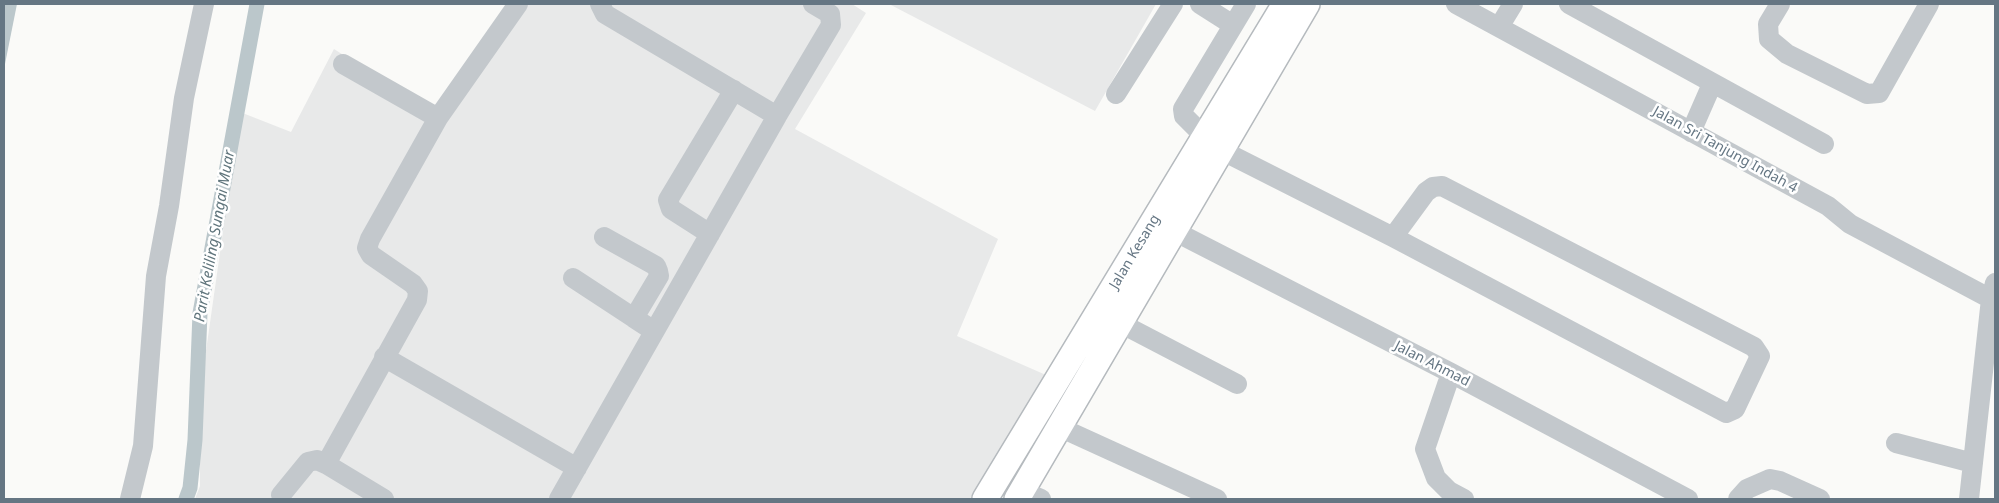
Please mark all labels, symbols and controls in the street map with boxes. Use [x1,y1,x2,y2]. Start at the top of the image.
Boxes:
street label: Jalan Sri Tanjung Indah 4 [1650,103,1800,197]
water label: Parit Keliling Sungai Muar [191,149,239,323]
street label: Jalan Kesang [1106,212,1164,292]
street label: Jalan Ahmad [1391,338,1473,390]

